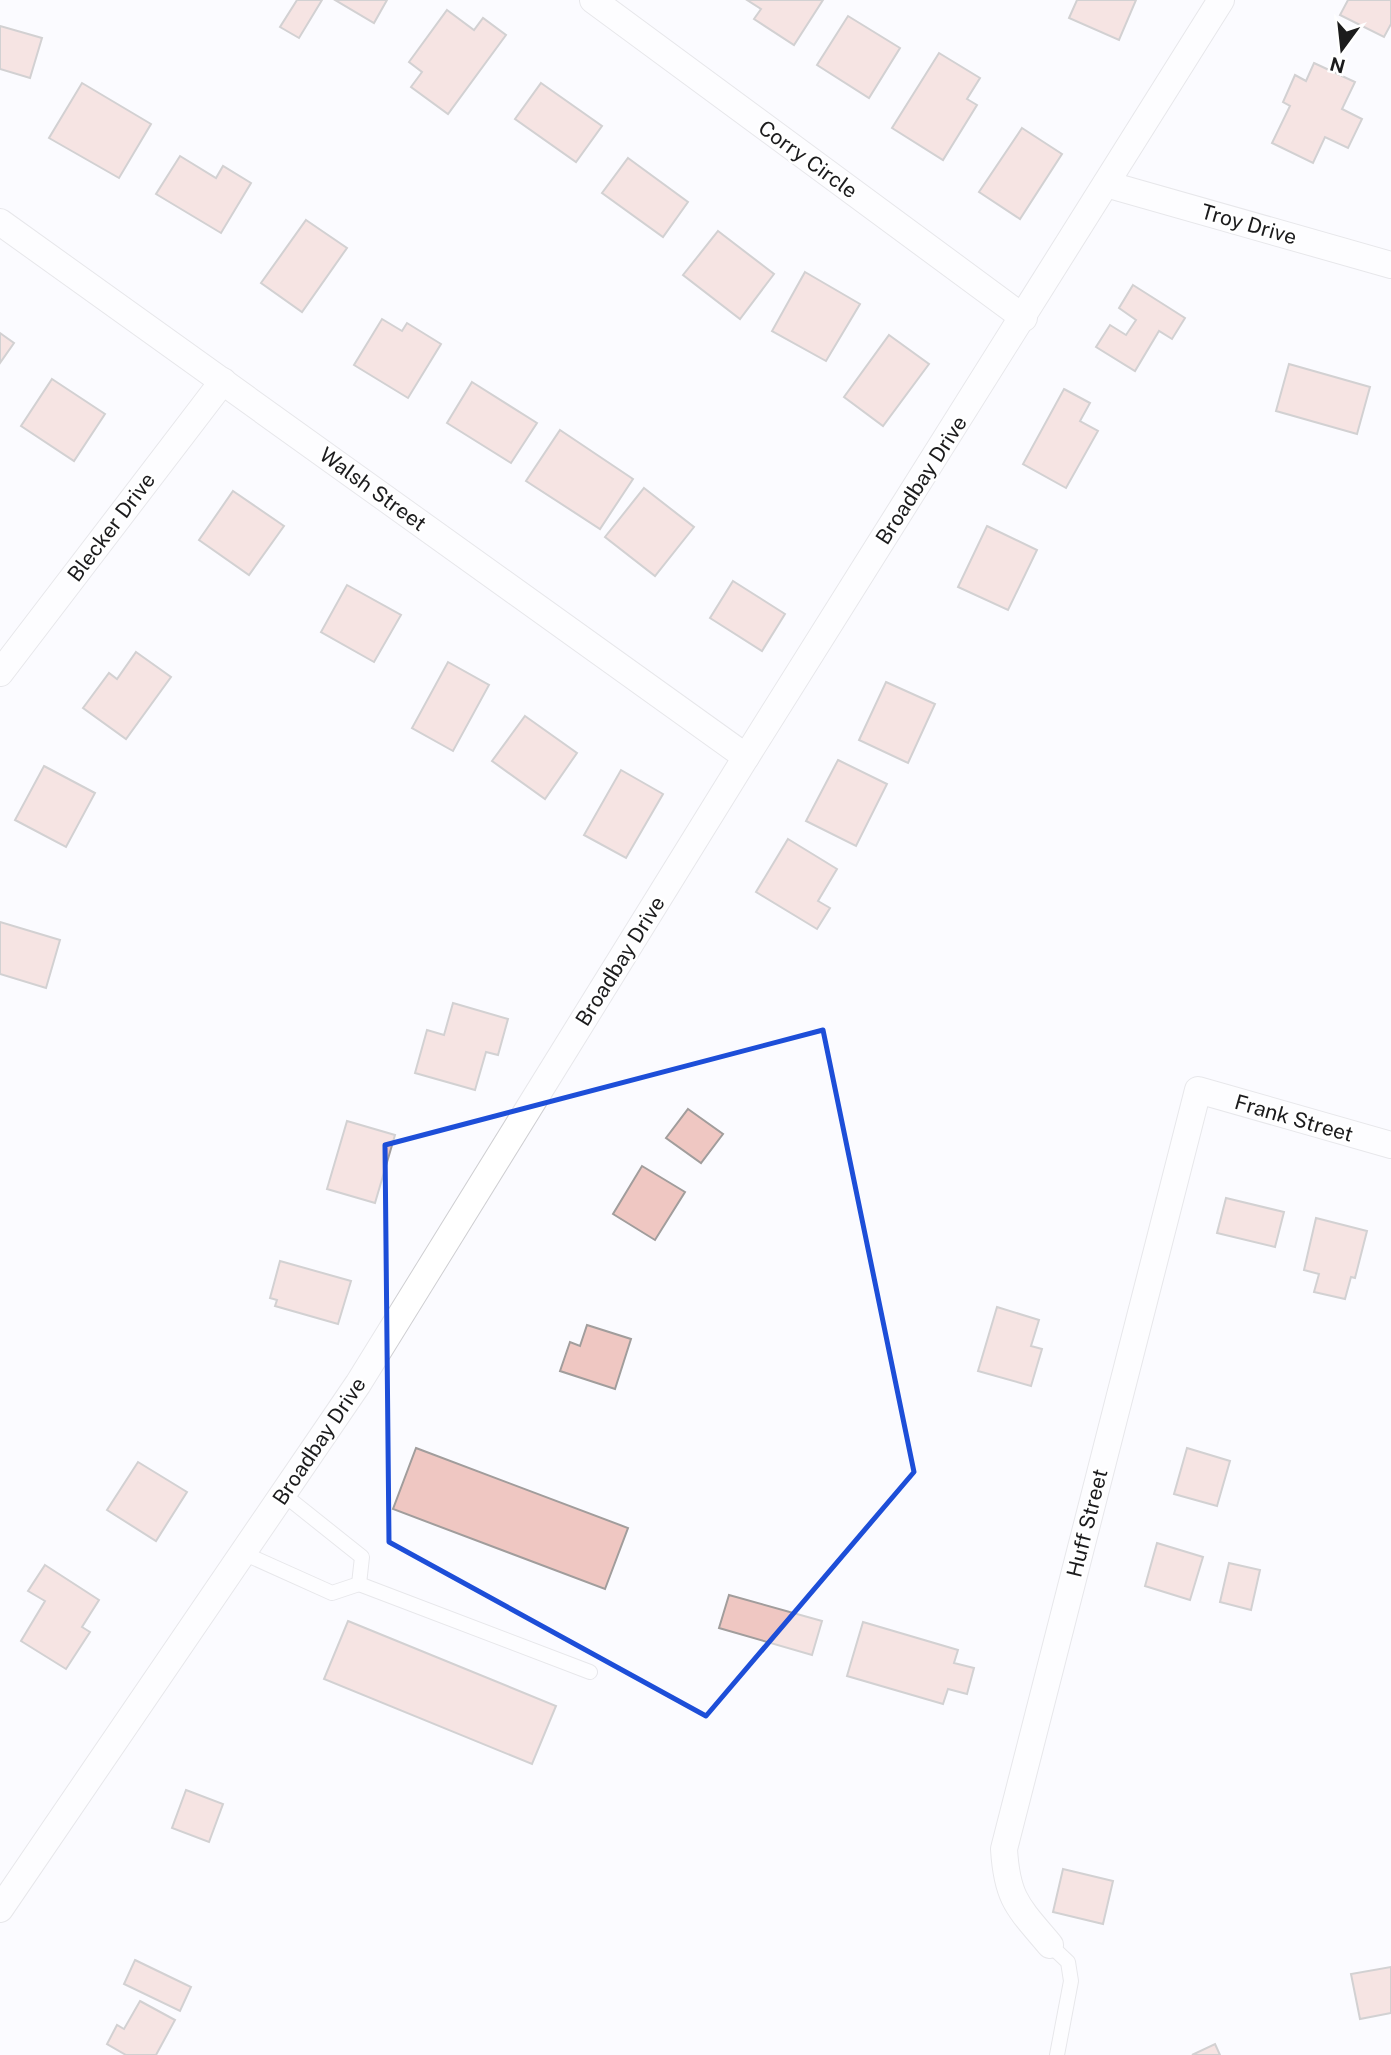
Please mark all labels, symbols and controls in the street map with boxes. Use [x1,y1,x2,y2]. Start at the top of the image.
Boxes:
north arrow [1307,14,1377,84]
text: N [1328,53,1348,78]
street label: Corry Circle [754,115,862,203]
street label: Troy Drive [1198,198,1300,250]
street label: Broadbay Drive [870,411,972,549]
street label: Walsh Street [315,442,431,536]
street label: Blecker Drive [62,468,160,586]
street label: Broadbay Drive [570,891,670,1031]
street label: Frank Street [1232,1089,1356,1147]
street label: Broadbay Drive [267,1373,371,1509]
street label: Huff Street [1061,1466,1113,1580]

